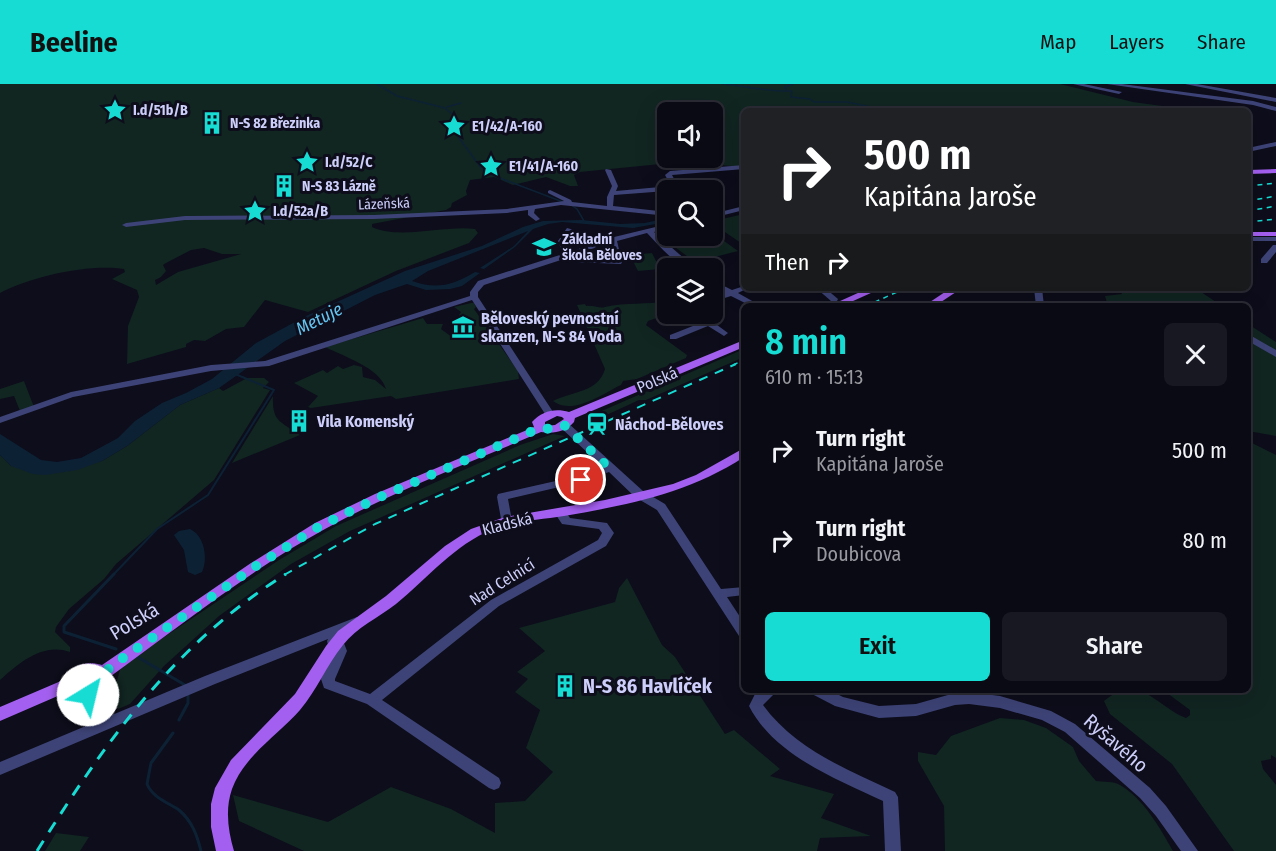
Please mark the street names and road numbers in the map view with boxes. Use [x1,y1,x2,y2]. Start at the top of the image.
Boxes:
street label: Lázeňská [358,195,410,213]
street label: Polská [634,363,680,397]
street label: Kladská [480,509,534,539]
street label: Nad Celnicí [466,555,538,609]
street label: Polská [105,597,163,645]
street label: Ryšavého [1079,709,1153,777]

